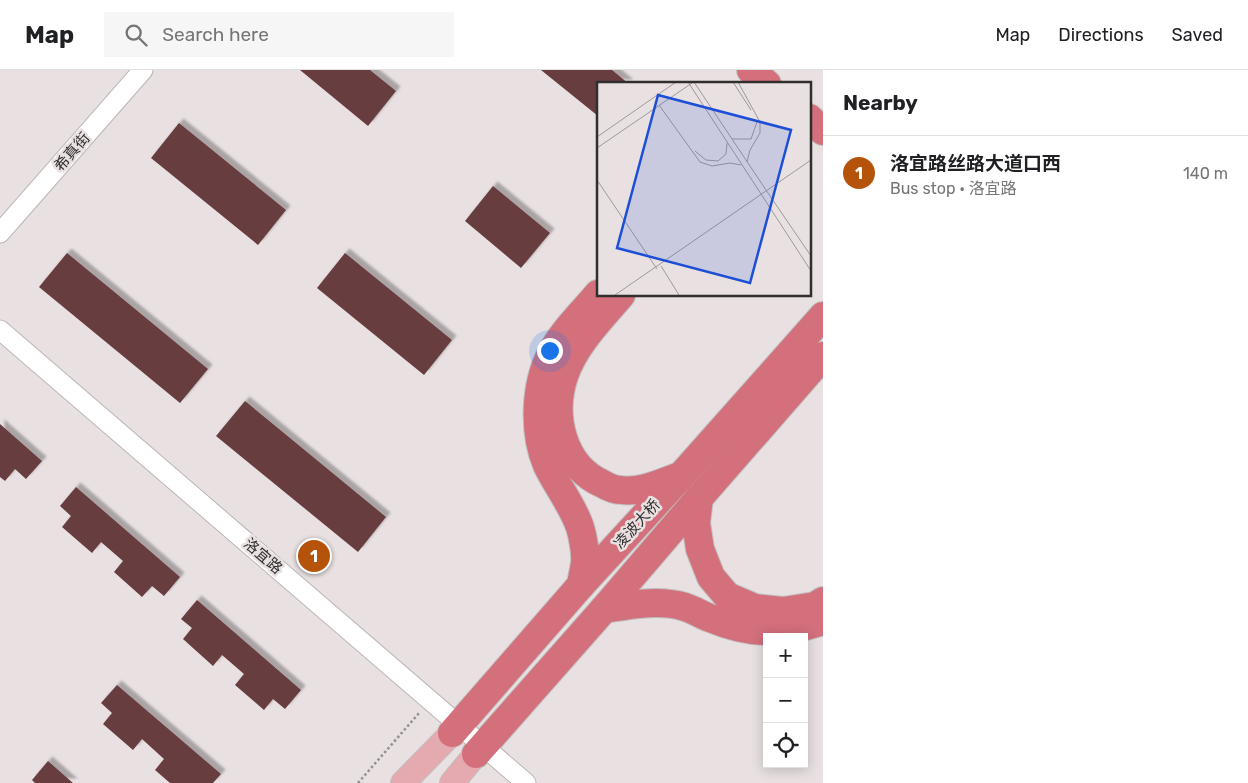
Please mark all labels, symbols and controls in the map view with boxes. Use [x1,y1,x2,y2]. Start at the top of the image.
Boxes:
search box [104,12,454,57]
text: Map [25,21,74,49]
icon: search [122,21,150,49]
text: Search here [162,23,269,46]
text: Map [995,24,1030,46]
text: Directions [1058,24,1144,46]
text: Saved [1172,24,1223,46]
inset map [597,82,810,296]
text: Nearby [843,90,918,115]
street label: 希真街 [50,129,94,175]
text: 洛宜路丝路大道口西 [890,152,1061,175]
text: 1 [855,164,863,183]
text: 140 m [1183,164,1228,183]
text: Bus stop · 洛宜路 [890,179,1017,198]
your location [537,338,563,364]
street label: 凌波大桥 [610,496,664,552]
street label: 洛宜路 [240,534,286,578]
pin: 1 [298,537,330,575]
map controls [763,633,808,768]
button: + [763,633,808,678]
button: − [763,678,808,723]
button: locate [763,723,808,768]

